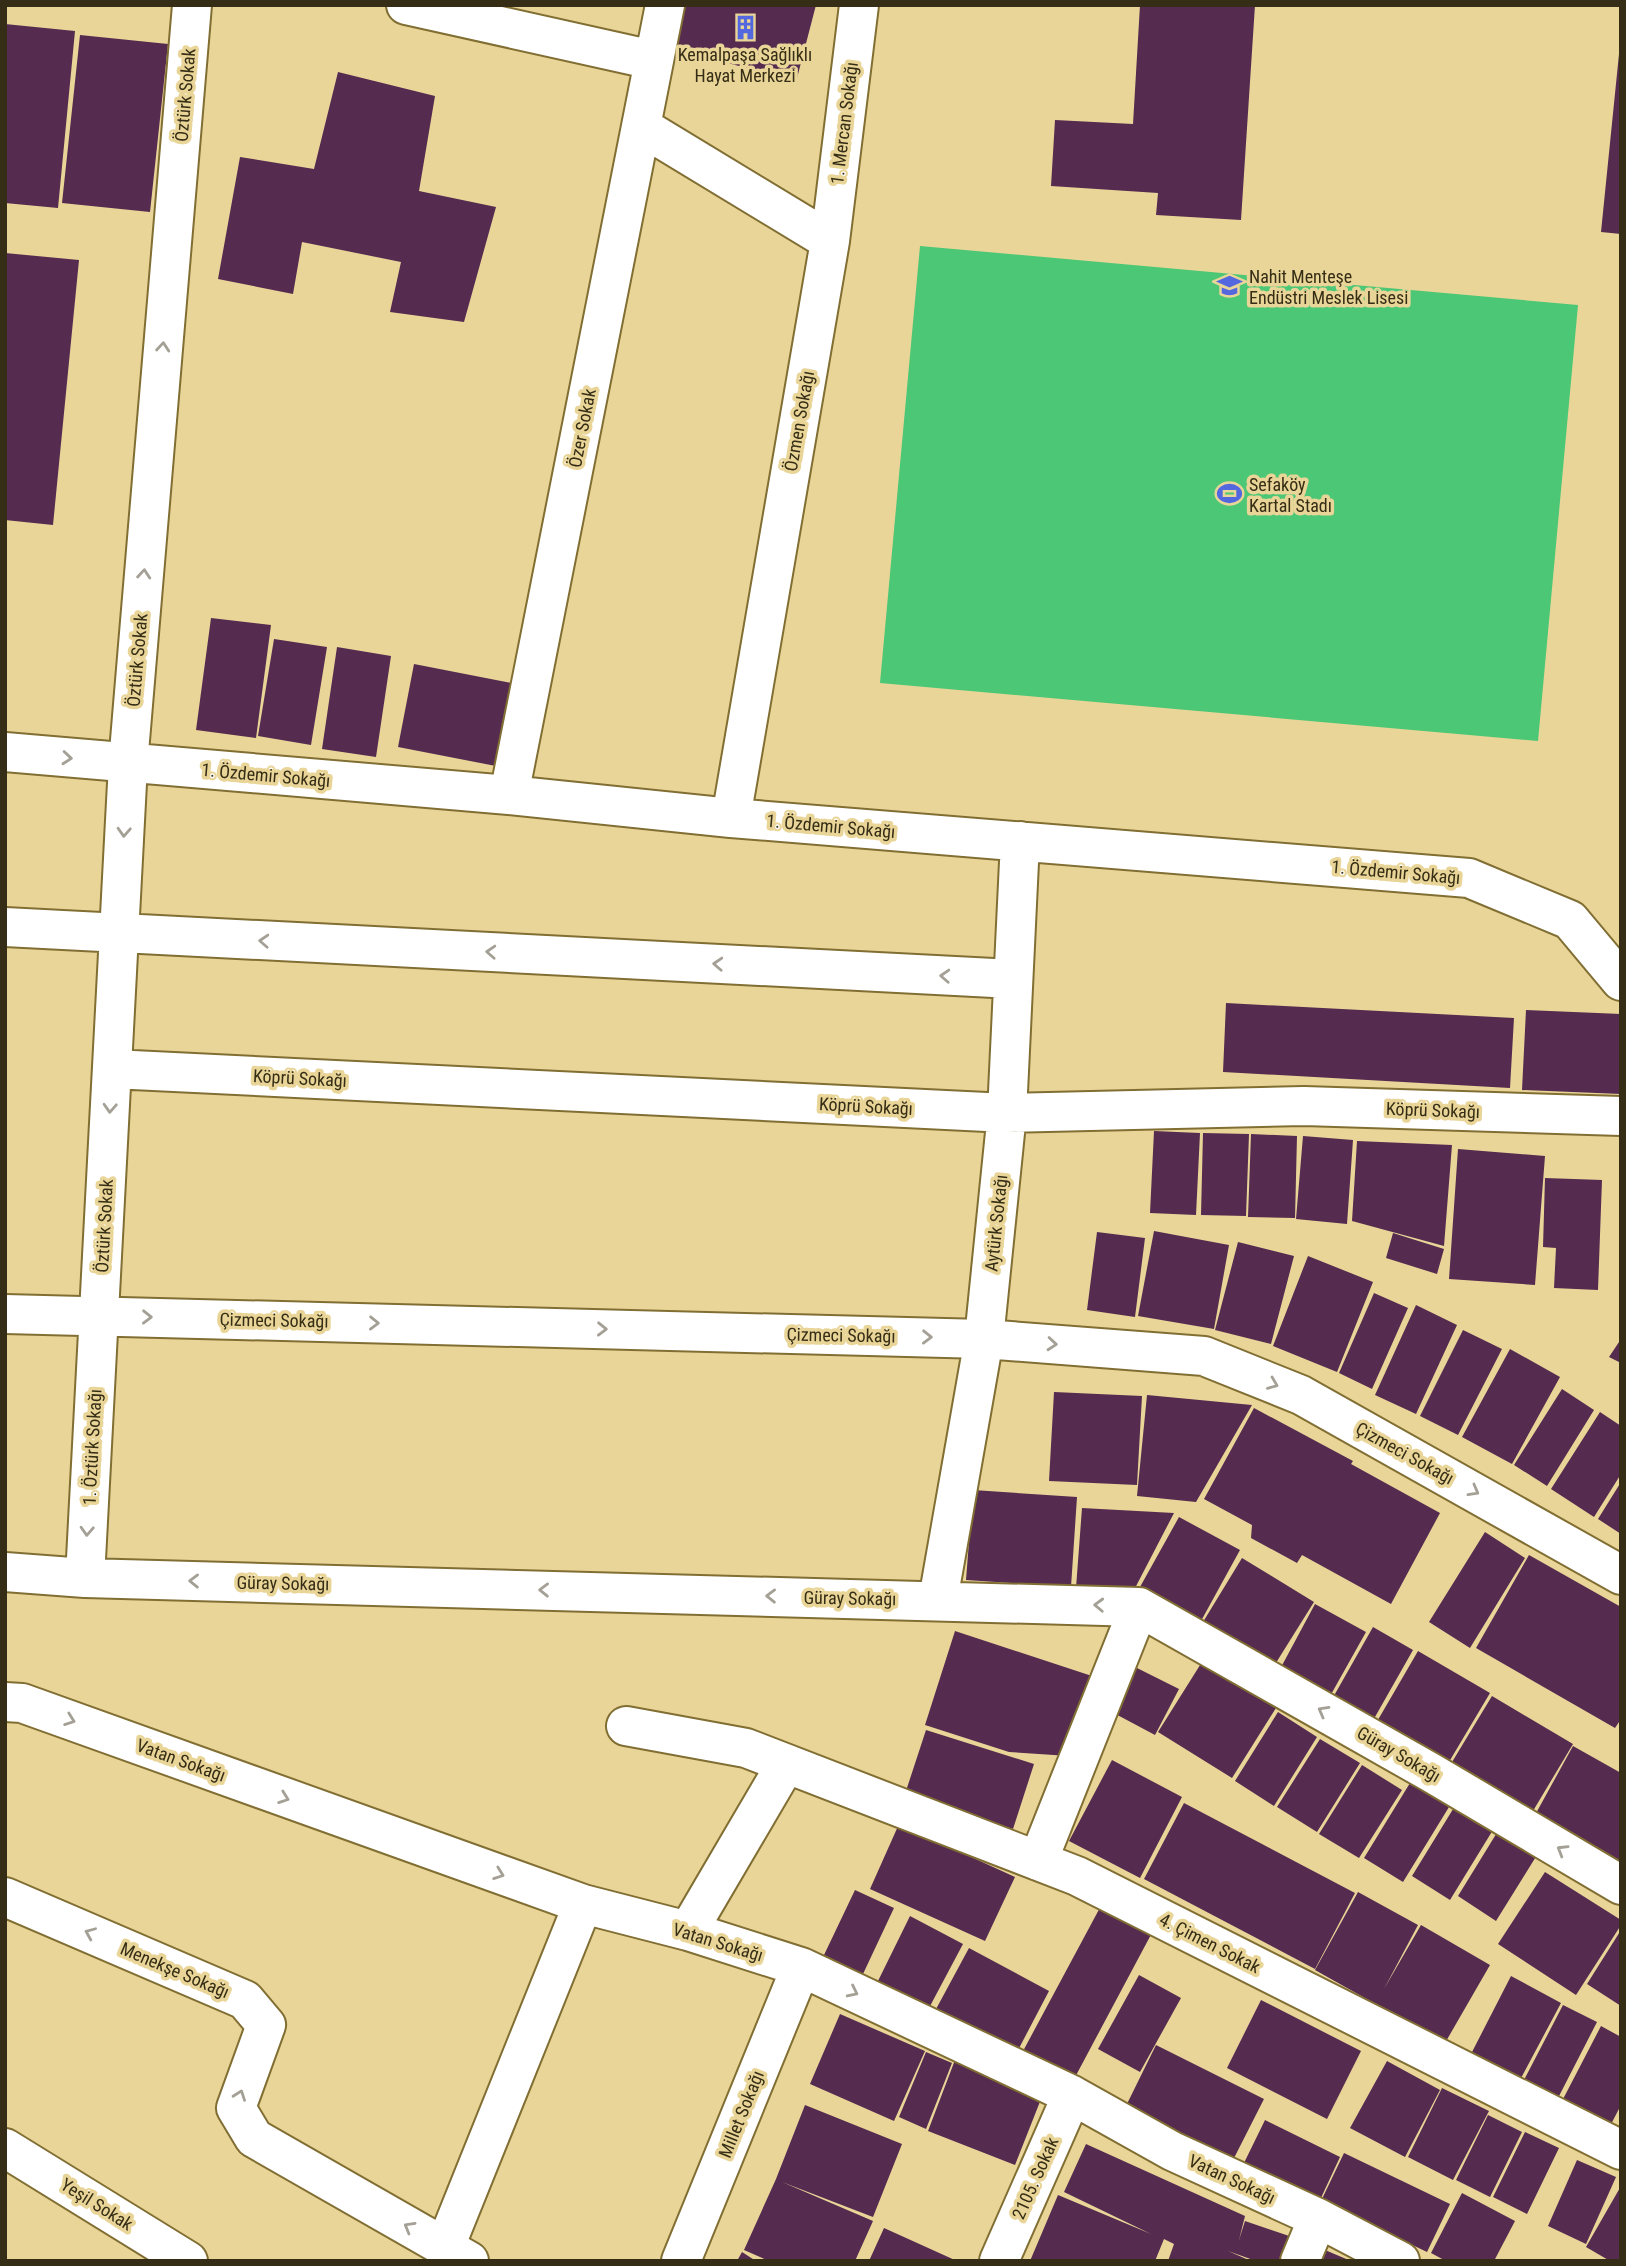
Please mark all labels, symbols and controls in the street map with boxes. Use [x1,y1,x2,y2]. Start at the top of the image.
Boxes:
building icon: Kemalpaşa Sağlıklı Hayat Merkezi [731,13,759,41]
place label: Kemalpaşa Sağlıklı Hayat Merkezi [678,44,812,86]
street label: Öztürk Sokak [170,47,200,143]
street label: 1. Mercan Sokağı [826,61,862,185]
place label: Nahit Menteşe Endüstri Meslek Lisesi [1249,266,1408,308]
school or university icon: Nahit Menteşe Endüstri Meslek Lisesi [1215,272,1243,300]
one-way arrow [155,341,170,352]
street label: Özmen Sokağı [780,369,818,473]
street label: Özer Sokak [564,387,600,469]
place label: Sefaköy Kartal Stadı [1249,474,1332,516]
sports icon: Sefaköy Kartal Stadı [1215,480,1243,508]
one-way arrow [136,568,151,579]
street label: Öztürk Sokak [122,612,152,708]
one-way arrow [61,750,72,765]
street label: 1. Özdemir Sokağı [201,759,331,791]
street label: 1. Özdemir Sokağı [766,810,896,842]
one-way arrow [117,827,132,838]
street label: 1. Özdemir Sokağı [1331,856,1461,888]
one-way arrow [258,933,269,948]
one-way arrow [485,945,496,960]
one-way arrow [712,957,723,972]
one-way arrow [939,968,950,983]
street label: Köprü Sokağı [252,1065,348,1091]
street label: Köprü Sokağı [818,1093,914,1119]
street label: Köprü Sokağı [1386,1098,1480,1122]
one-way arrow [103,1103,118,1114]
street label: Aytürk Sokağı [980,1173,1012,1273]
street label: Öztürk Sokak [91,1179,117,1273]
one-way arrow [142,1309,153,1325]
street label: Çizmeci Sokağı [219,1309,329,1331]
one-way arrow [370,1315,380,1331]
one-way arrow [597,1321,608,1337]
street label: Çizmeci Sokağı [786,1324,896,1346]
one-way arrow [922,1330,933,1345]
one-way arrow [1047,1336,1058,1351]
one-way arrow [1267,1376,1279,1390]
street label: 1. Öztürk Sokağı [78,1388,106,1506]
street label: Çizmeci Sokağı [1352,1417,1458,1489]
one-way arrow [1467,1483,1479,1496]
one-way arrow [80,1526,95,1537]
street label: Güray Sokağı [236,1572,330,1594]
one-way arrow [188,1573,199,1589]
one-way arrow [538,1582,549,1598]
street label: Güray Sokağı [803,1587,897,1609]
one-way arrow [766,1588,776,1604]
one-way arrow [1093,1598,1104,1613]
one-way arrow [1318,1706,1330,1719]
one-way arrow [64,1712,76,1726]
street label: Güray Sokağı [1354,1722,1444,1786]
street label: Vatan Sokağı [134,1734,228,1786]
one-way arrow [278,1789,290,1803]
one-way arrow [1557,1845,1570,1858]
one-way arrow [492,1865,504,1879]
street label: 4. Çimen Sokak [1156,1909,1264,1977]
street label: Vatan Sokağı [670,1918,766,1966]
one-way arrow [85,1927,97,1941]
street label: Menekşe Sokağı [117,1938,233,2002]
one-way arrow [846,1984,858,1998]
street label: Millet Sokağı [714,2067,768,2161]
one-way arrow [232,2090,246,2102]
street label: 2105. Sokak [1008,2134,1062,2222]
street label: Vatan Sokağı [1185,2150,1279,2208]
street label: Yeşil Sokak [57,2174,137,2234]
one-way arrow [404,2222,417,2235]

